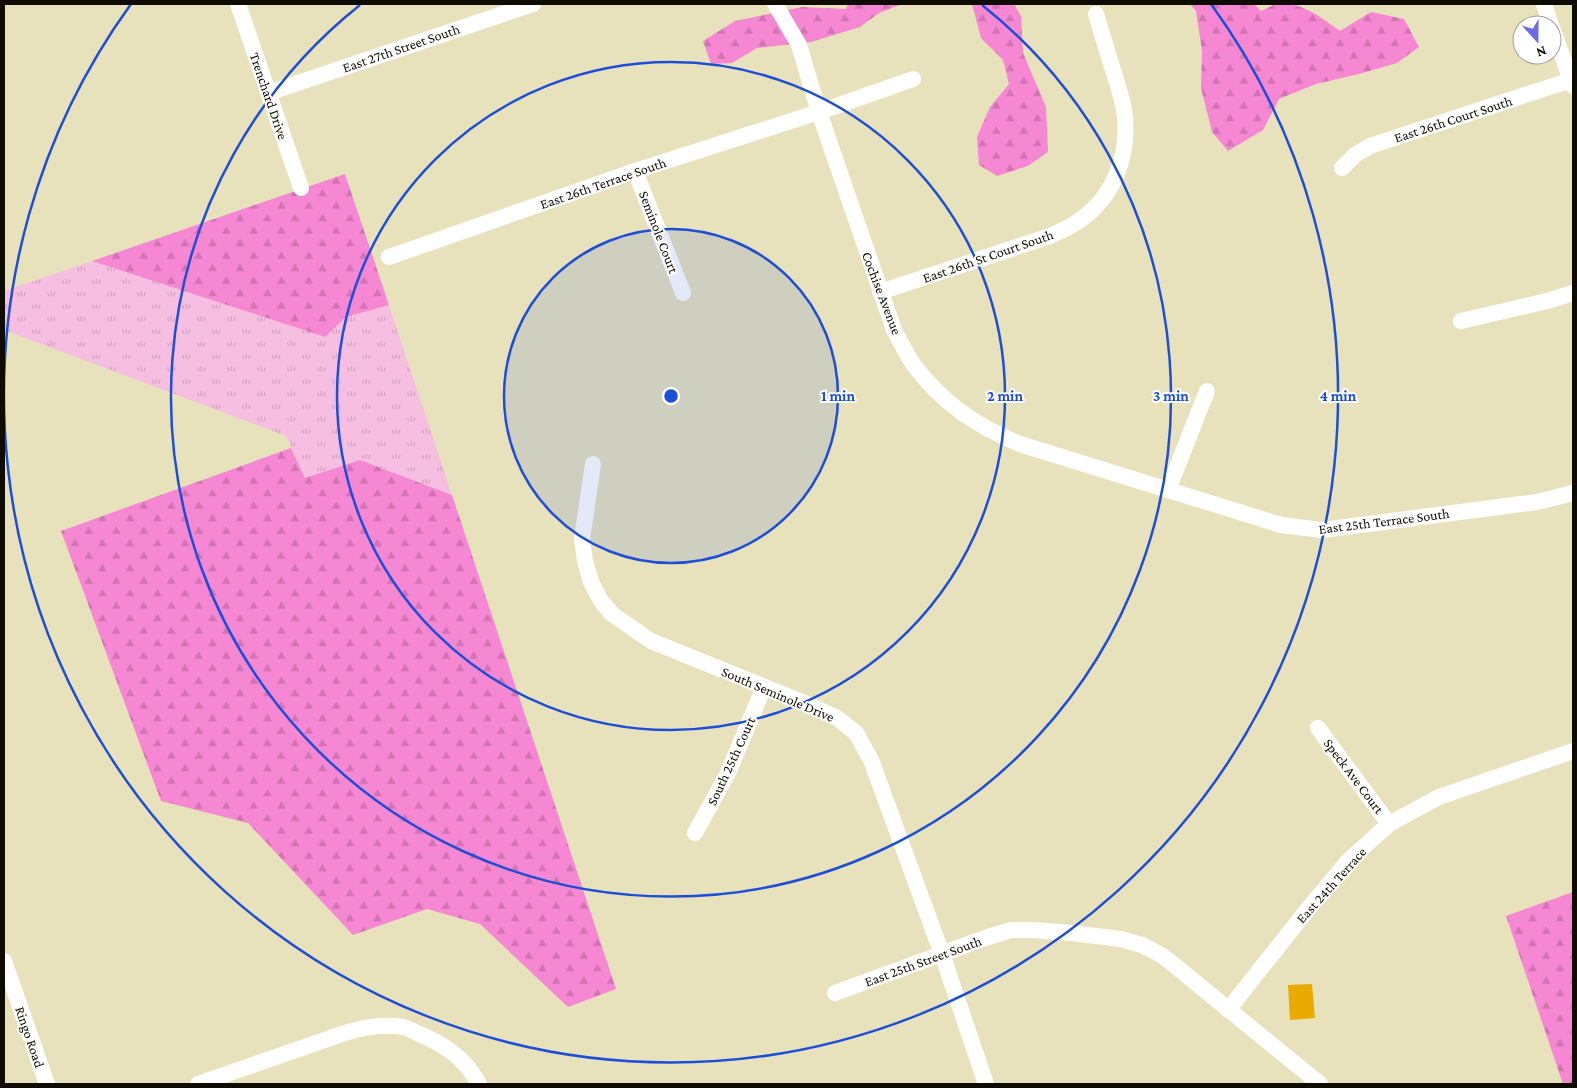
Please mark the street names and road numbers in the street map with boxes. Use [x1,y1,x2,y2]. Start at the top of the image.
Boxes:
street label: East 27th Street South [340,20,462,76]
street label: Trenchard Drive [247,50,291,142]
street label: East 26th Court South [1392,92,1515,146]
street label: East 26th Terrace South [538,154,669,212]
street label: Seminole Court [636,189,682,276]
street label: East 26th St Court South [921,226,1056,286]
street label: Cochise Avenue [859,249,905,337]
street label: East 25th Terrace South [1318,505,1451,537]
street label: South Seminole Drive [719,663,837,725]
street label: South 25th Court [703,714,759,808]
street label: Speck Ave Court [1321,735,1388,817]
street label: East 24th Terrace [1293,844,1369,926]
street label: East 25th Street South [862,932,984,990]
street label: Ringo Road [12,1004,48,1070]

